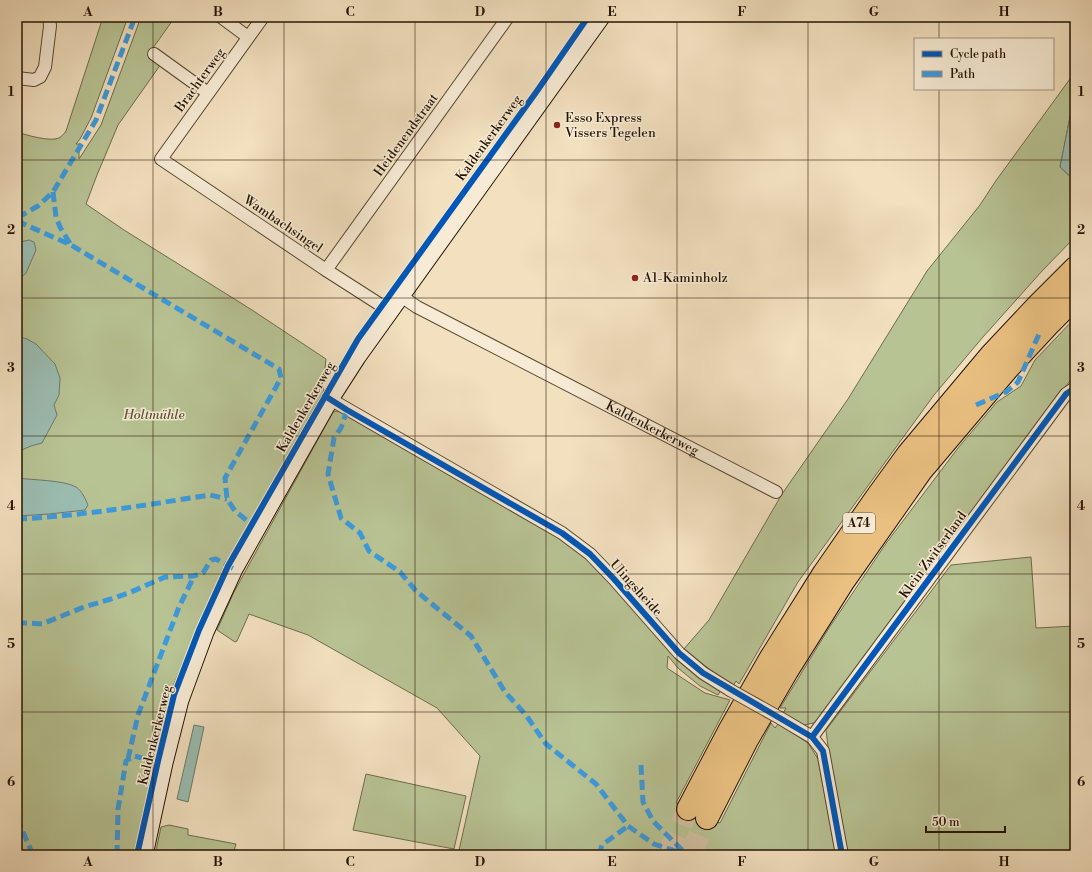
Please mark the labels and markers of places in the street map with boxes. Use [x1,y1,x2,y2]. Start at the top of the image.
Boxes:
place label: Esso Express Vissers Tegelen [564,110,656,141]
marker: Esso Express Vissers Tegelen [552,120,562,130]
place label: A1-Kaminholz [642,270,728,286]
marker: A1-Kaminholz [630,273,640,283]

